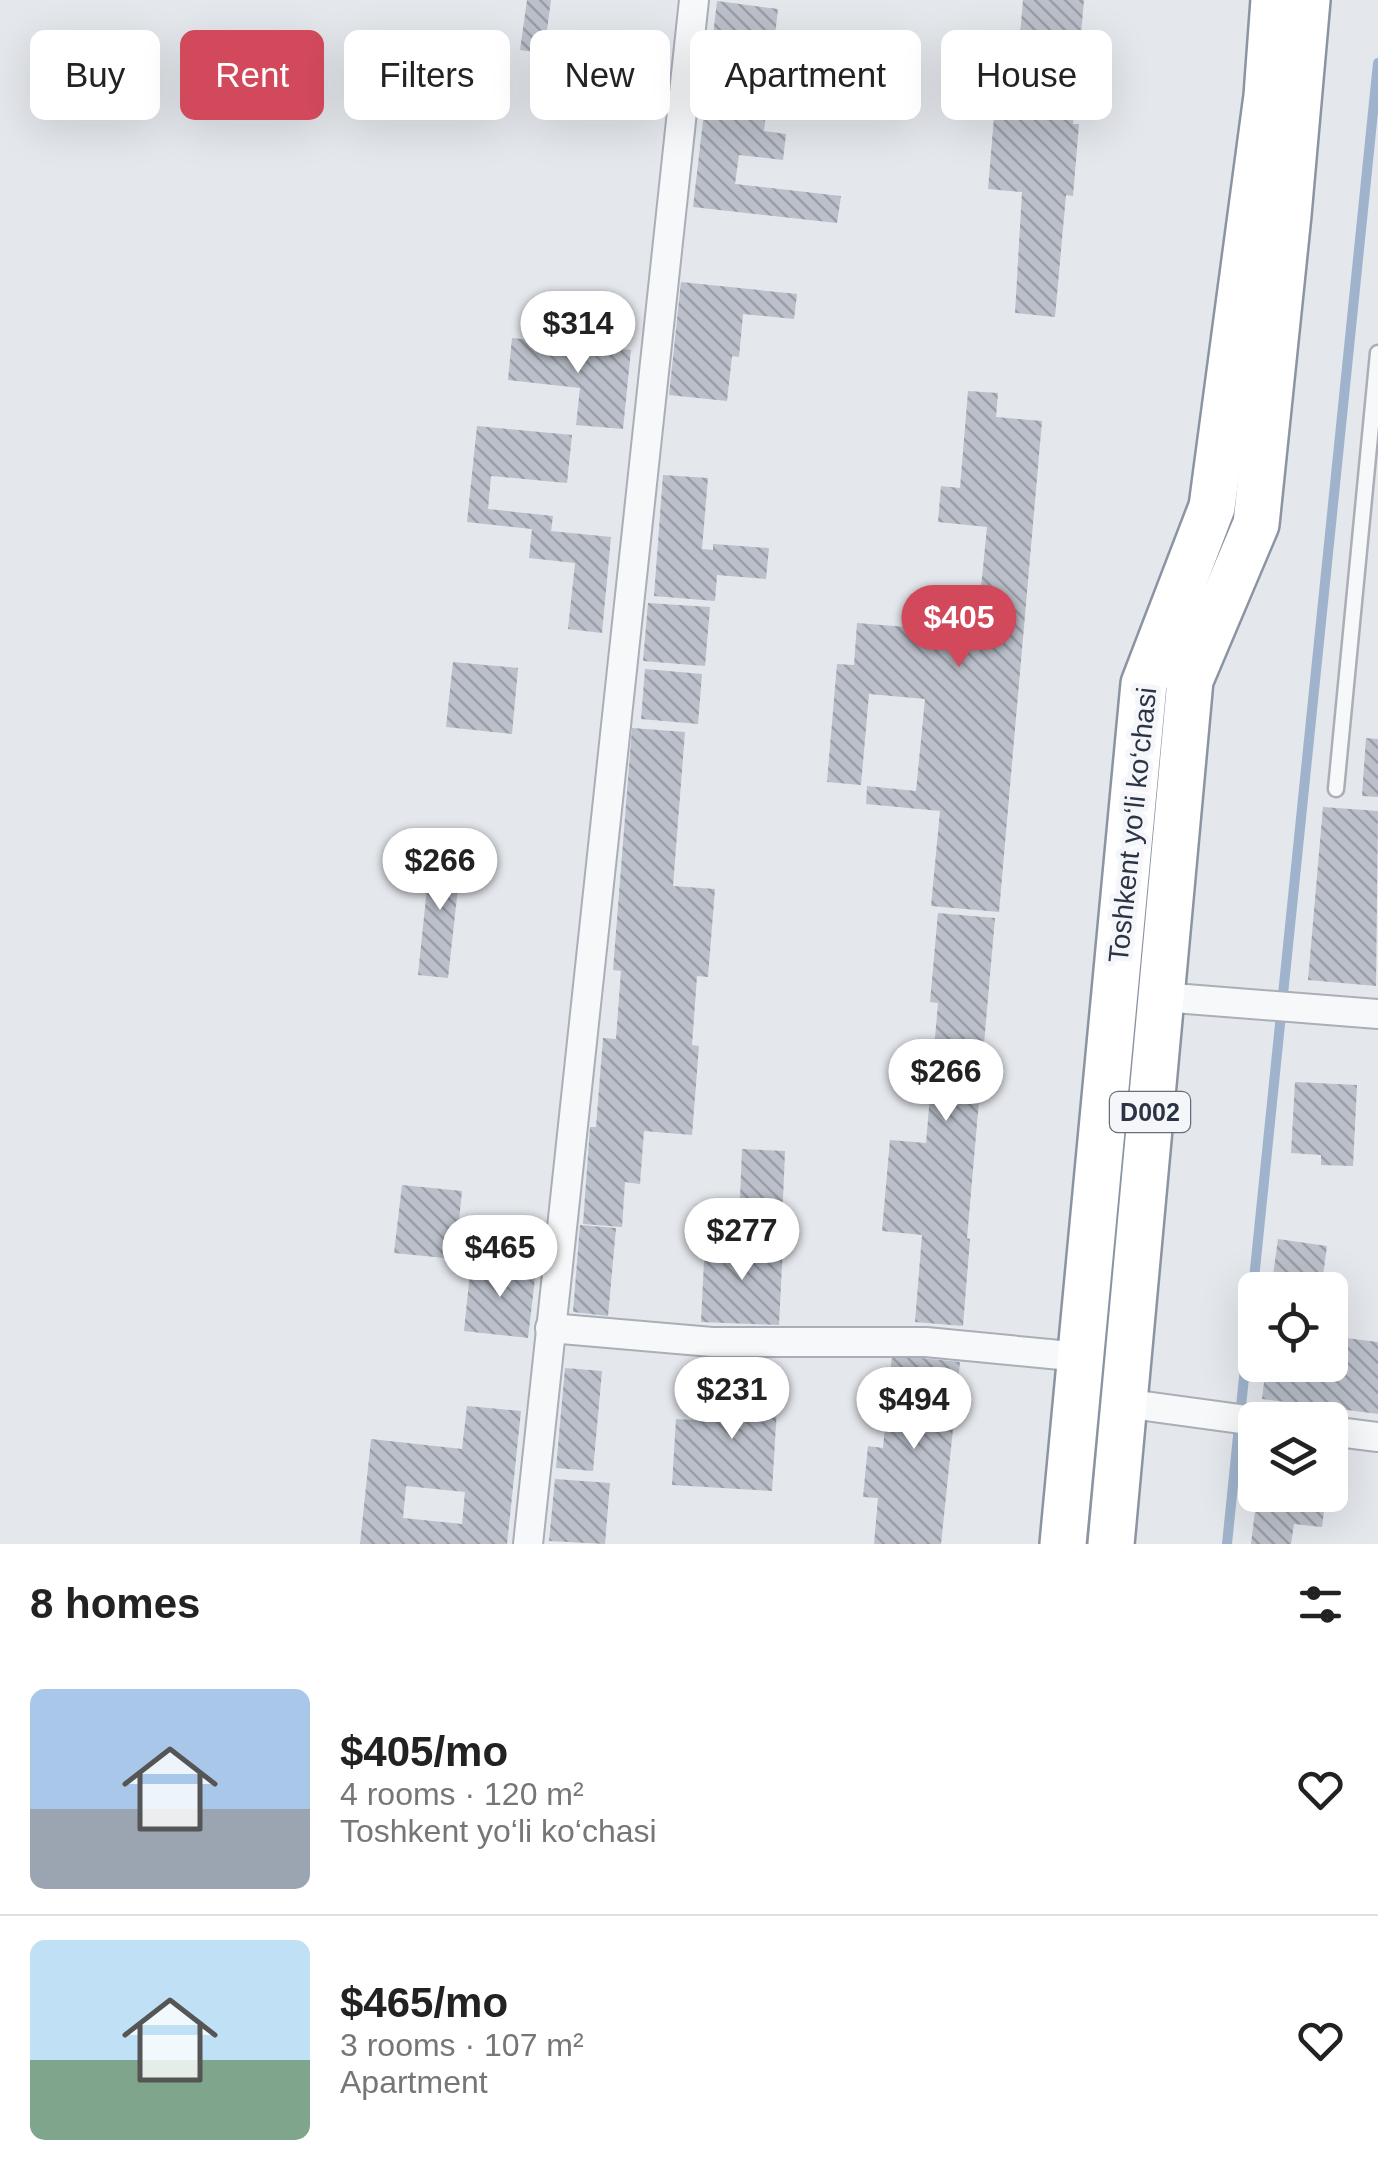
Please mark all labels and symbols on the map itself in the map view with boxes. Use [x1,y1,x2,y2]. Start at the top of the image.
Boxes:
pin: $314 [519,291,637,376]
pin: $405 [900,585,1018,670]
street label: Toshkent yo‘li ko‘chasi [1103,686,1162,964]
pin: $266 [381,828,499,913]
pin: $266 [887,1039,1005,1124]
road number: D002 [1110,1092,1190,1132]
pin: $277 [683,1198,801,1283]
pin: $465 [441,1215,559,1300]
pin: $231 [673,1357,791,1442]
pin: $494 [855,1367,973,1452]

